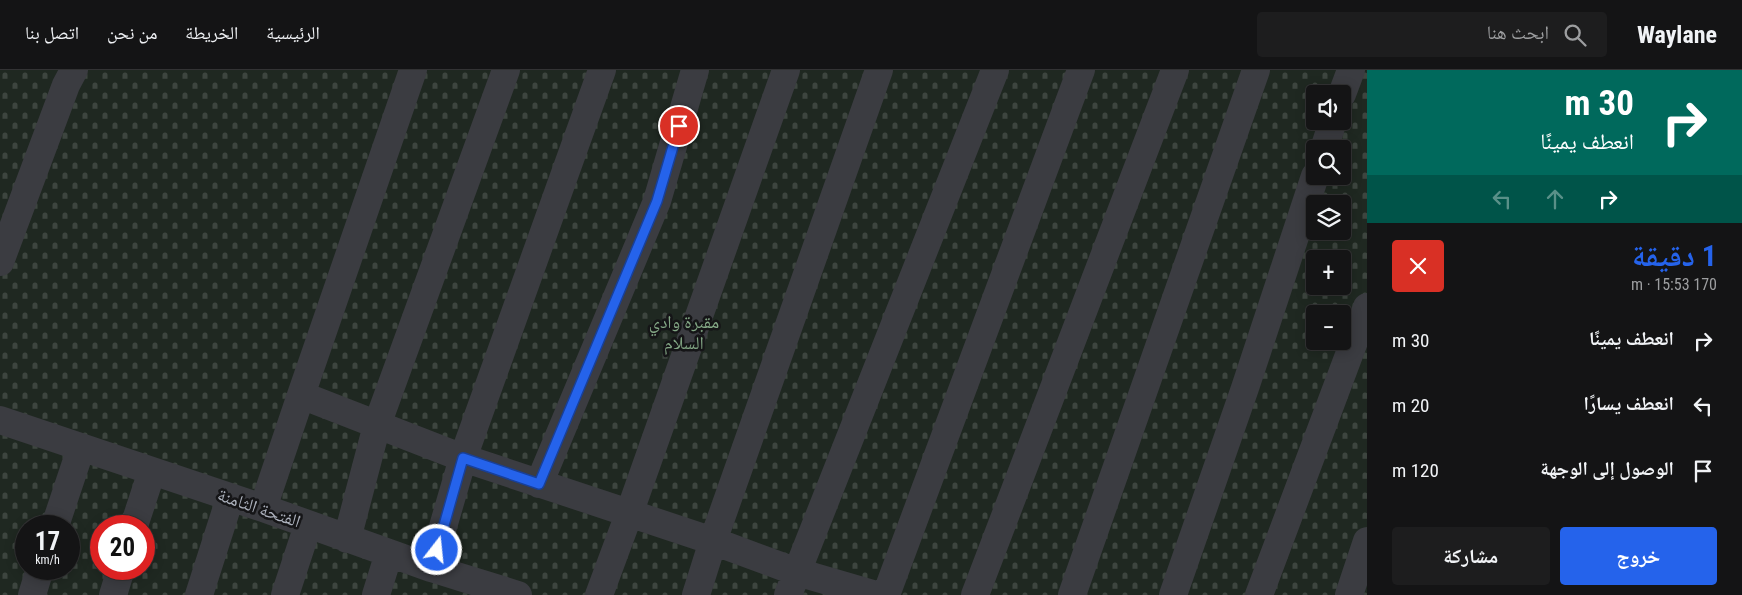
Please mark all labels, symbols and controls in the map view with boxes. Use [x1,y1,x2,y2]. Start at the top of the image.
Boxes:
search box [1257,12,1607,57]
text: ابحث هنا [1487,21,1549,44]
icon: search [1561,21,1589,49]
text: Waylane [1637,21,1717,49]
text: اتصل بنا [25,22,79,43]
text: من نحن [107,22,157,43]
text: الخريطة [185,22,238,43]
text: الرئيسية [266,22,320,43]
text: 30 m [1565,83,1634,124]
map controls [1306,85,1351,350]
button: sound [1306,85,1351,130]
icon: right [1652,90,1717,155]
pin [658,105,700,147]
icon: arrive [665,112,693,140]
text: انعطف يمينًا [1540,129,1634,154]
button: search [1306,140,1351,185]
icon: left [1488,185,1516,213]
icon: ahead [1541,185,1569,213]
icon: right [1594,185,1622,213]
button: layers [1306,195,1351,240]
text: 1 دقيقة [1632,238,1717,273]
button: close [1392,240,1444,292]
button: + [1306,250,1351,295]
text: 170 m · 15:53 [1631,275,1717,294]
button: − [1306,305,1351,350]
park label: مقبرة وادي السلام [649,311,719,355]
text: انعطف يمينًا [1589,327,1674,350]
icon: right [1689,327,1717,355]
text: 30 m [1392,329,1429,352]
text: انعطف يسارًا [1583,392,1674,415]
icon: left [1689,392,1717,420]
text: 20 m [1392,394,1429,417]
text: الوصول إلى الوجهة [1540,457,1674,480]
icon: arrive [1689,457,1717,485]
text: 120 m [1392,459,1439,482]
street label: الفتحة الثامنة [215,484,303,532]
speed limit sign: 20 [90,515,155,580]
position arrow [410,523,462,575]
text: 17 [35,527,60,556]
button: مشاركة [1392,527,1550,585]
button: خروج [1560,527,1717,585]
text: km/h [35,553,60,567]

